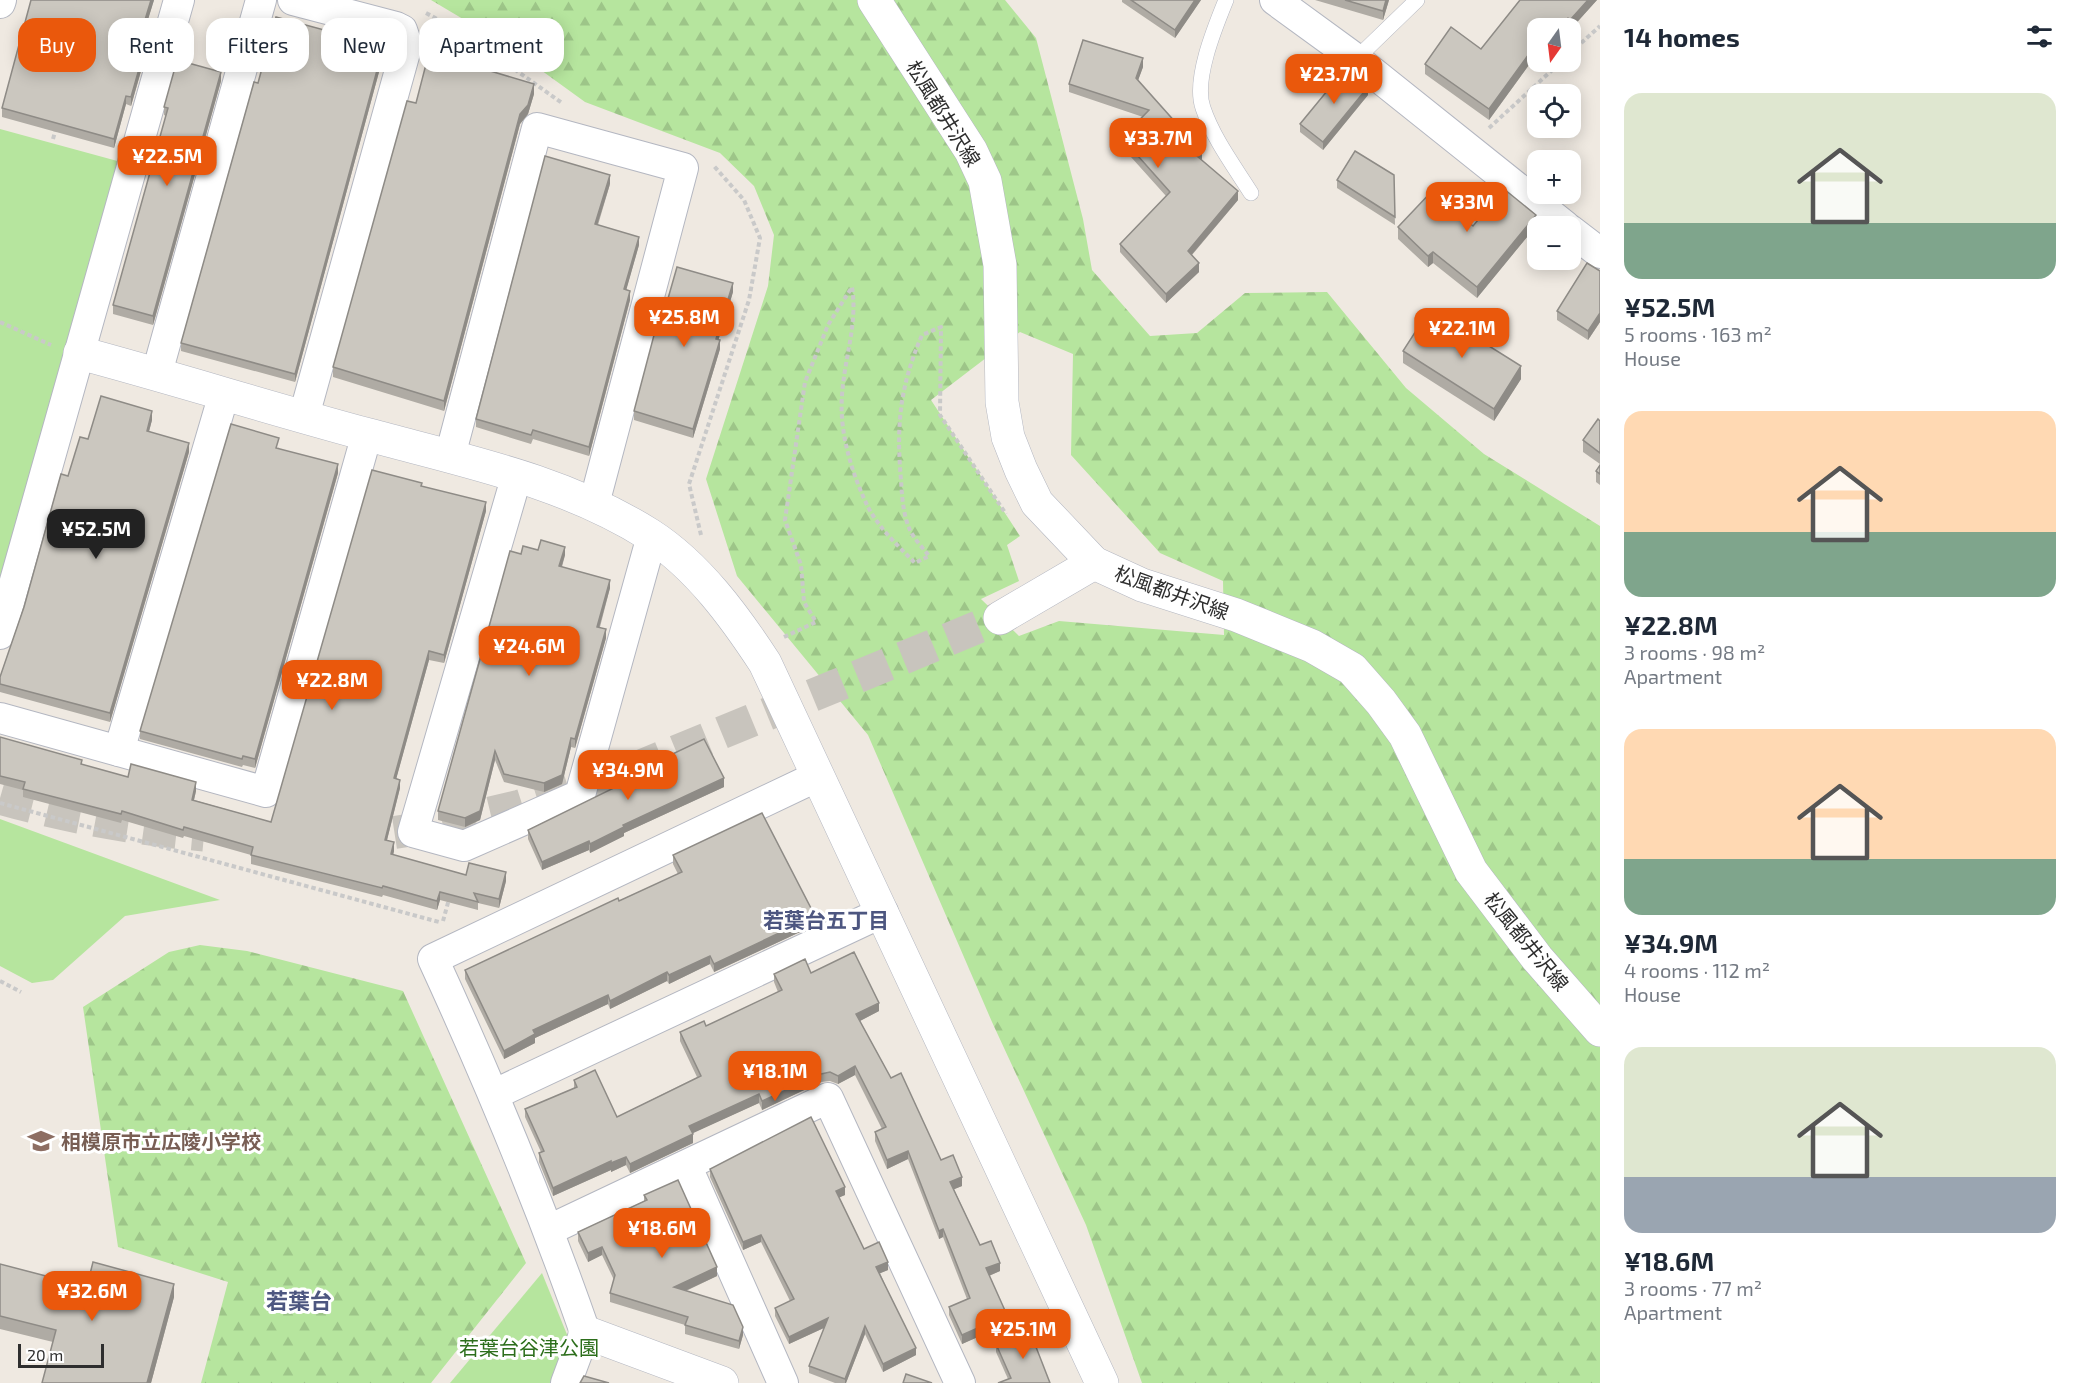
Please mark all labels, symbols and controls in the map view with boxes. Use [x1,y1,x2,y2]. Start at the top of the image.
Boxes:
chip: Buy [18,18,96,72]
chip: Rent [108,18,194,72]
chip: Filters [206,18,309,72]
chip: New [321,18,407,72]
chip: Apartment [419,18,564,72]
north arrow [1527,18,1581,72]
map controls [1527,18,1581,270]
icon: filters [2023,20,2056,53]
text: 14 homes [1624,21,1740,52]
pin: ¥23.7M [1285,54,1383,105]
street label: 松風都井沢線 [902,56,986,170]
text: ¥23.7M [1299,61,1369,85]
button: locate [1527,84,1581,138]
pin: ¥33.7M [1109,118,1207,169]
text: ¥33.7M [1123,125,1193,149]
icon: home [1786,132,1894,240]
pin: ¥22.5M [118,136,216,187]
text: ¥22.5M [132,143,202,167]
button: + [1527,150,1581,204]
pin: ¥33M [1431,182,1503,233]
text: ¥33M [1440,189,1494,213]
button: − [1527,216,1581,270]
text: ¥52.5M [1624,291,1715,322]
pin: ¥25.8M [635,297,733,348]
text: ¥25.8M [648,304,720,328]
pin: ¥22.1M [1413,308,1511,359]
text: ¥22.1M [1428,315,1496,339]
text: 5 rooms · 163 m² [1624,322,1772,346]
text: House [1624,346,1681,370]
icon: home [1786,450,1894,558]
pin: ¥52.5M [47,509,145,560]
text: ¥52.5M [61,516,131,540]
street label: 松風都井沢線 [1112,560,1232,624]
text: ¥22.8M [1624,609,1718,640]
pin: ¥24.6M [480,626,578,677]
text: ¥24.6M [493,633,565,657]
text: 3 rooms · 98 m² [1624,640,1765,664]
pin: ¥22.8M [283,660,381,711]
text: Apartment [1624,664,1722,688]
text: ¥22.8M [296,667,368,691]
pin: ¥34.9M [579,750,677,801]
text: ¥34.9M [592,757,664,781]
icon: home [1786,768,1894,876]
street label: 松風都井沢線 [1480,887,1574,995]
district label: 若葉台五丁目 [763,907,889,932]
text: ¥34.9M [1624,927,1718,958]
text: 4 rooms · 112 m² [1624,958,1770,982]
text: House [1624,982,1681,1006]
pin: ¥18.1M [726,1051,824,1102]
text: ¥18.1M [742,1058,808,1082]
icon: home [1786,1086,1894,1194]
school or university icon: 相模原市立広陵小学校 [26,1126,56,1156]
place label: 相模原市立広陵小学校 [61,1129,261,1153]
pin: ¥18.6M [613,1208,711,1259]
text: ¥18.6M [627,1215,697,1239]
text: ¥18.6M [1624,1245,1714,1276]
pin: ¥32.6M [43,1271,141,1322]
text: 3 rooms · 77 m² [1624,1276,1762,1300]
text: ¥32.6M [56,1278,128,1302]
district label: 若葉台 [266,1287,332,1313]
text: Apartment [1624,1300,1722,1324]
pin: ¥25.1M [974,1309,1072,1360]
text: ¥25.1M [990,1316,1056,1340]
park label: 若葉台谷津公園 [459,1335,599,1359]
scale bar [18,1341,104,1368]
text: 20 m [27,1345,63,1364]

